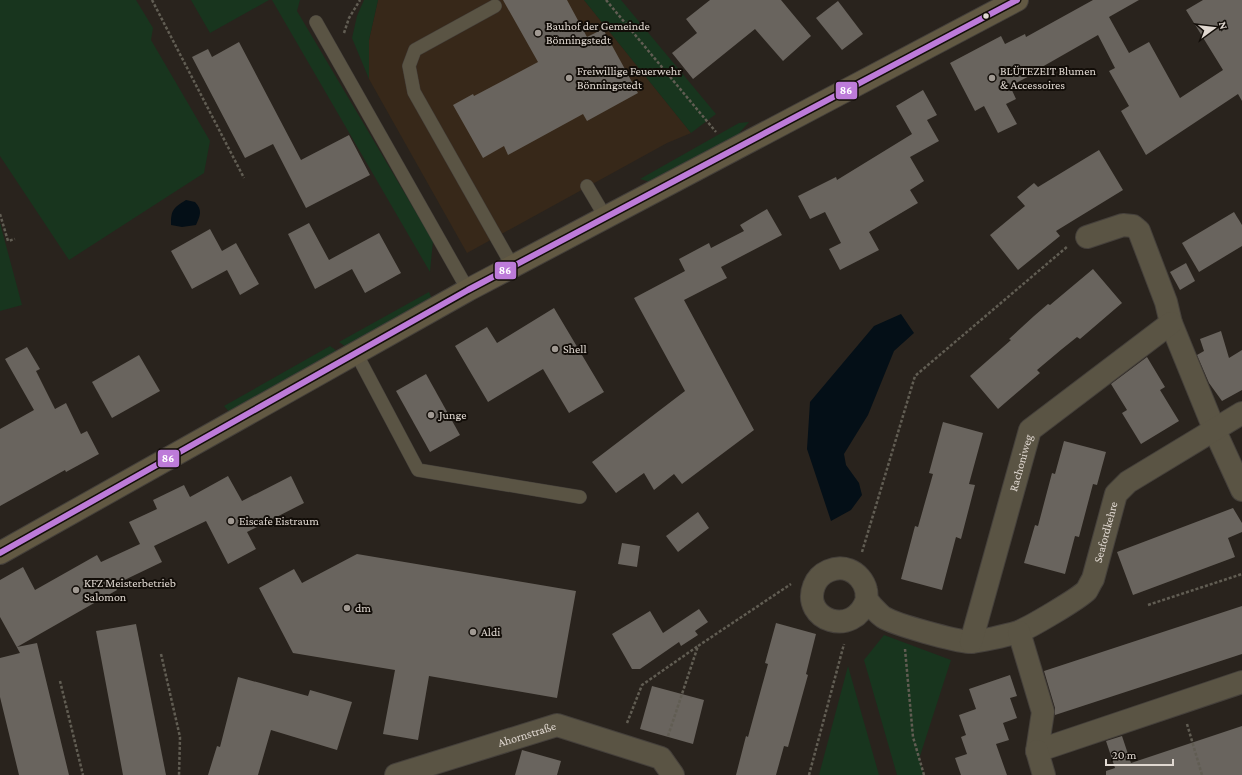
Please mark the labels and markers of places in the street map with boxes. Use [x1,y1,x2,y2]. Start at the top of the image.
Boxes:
unlabelled marker [981,11,991,21]
place label: Bauhof der Gemeinde Bönningstedt [546,19,650,47]
marker: Bauhof der Gemeinde Bönningstedt [533,28,543,38]
place label: Freiwillige Feuerwehr Bönningstedt [577,64,682,92]
place label: BLÜTEZEIT Blumen & Accessoires [1000,64,1096,92]
marker: Freiwillige Feuerwehr Bönningstedt [564,73,574,83]
marker: BLÜTEZEIT Blumen & Accessoires [987,73,997,83]
place label: Shell [563,342,587,356]
marker: Shell [550,344,560,354]
place label: Junge [438,408,466,422]
marker: Junge [426,410,436,420]
place label: Eiscafe Eistraum [239,514,319,528]
marker: Eiscafe Eistraum [226,516,236,526]
place label: KFZ Meisterbetrieb Salomon [84,576,176,604]
marker: KFZ Meisterbetrieb Salomon [71,585,81,595]
place label: dm [355,601,371,615]
marker: dm [342,603,352,613]
place label: Aldi [481,625,500,639]
marker: Aldi [468,627,478,637]

